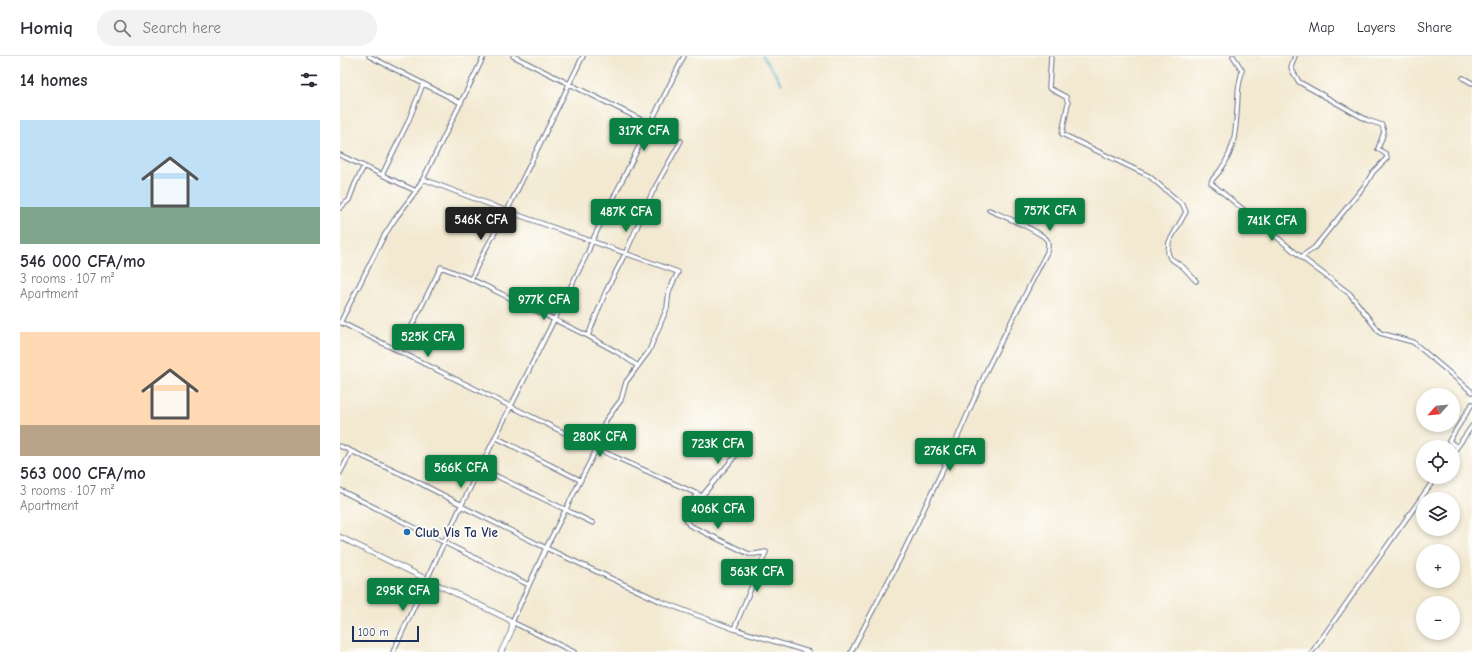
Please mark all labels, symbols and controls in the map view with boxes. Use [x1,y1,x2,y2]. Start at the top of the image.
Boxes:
search box [97,10,377,46]
text: Homiq [20,17,73,39]
icon: search [111,17,133,39]
text: Search here [143,19,221,37]
text: Map [1308,19,1335,36]
text: Layers [1357,19,1395,36]
text: Share [1417,19,1452,36]
icon: filters [298,69,320,91]
text: 14 homes [20,71,87,90]
pin: 317K CFA [603,118,685,152]
text: 317K CFA [618,123,670,138]
icon: home [134,146,206,218]
pin: 757K CFA [1009,198,1091,232]
pin: 487K CFA [585,199,667,233]
text: 757K CFA [1024,203,1076,218]
text: 487K CFA [600,204,652,219]
pin: 546K CFA [440,207,522,241]
pin: 741K CFA [1231,208,1313,242]
text: 546K CFA [454,212,508,227]
text: 741K CFA [1247,213,1297,228]
text: 546 000 CFA/mo [20,252,145,271]
text: 3 rooms · 107 m² [20,271,114,286]
text: Apartment [20,286,78,301]
pin: 977K CFA [503,287,585,321]
text: 977K CFA [518,292,570,307]
pin: 525K CFA [387,324,469,358]
text: 525K CFA [401,329,455,344]
icon: home [134,358,206,430]
north arrow [1416,388,1460,432]
map controls [1416,388,1460,640]
pin: 280K CFA [559,424,641,458]
text: 280K CFA [573,429,627,444]
pin: 723K CFA [677,431,759,465]
text: 723K CFA [692,436,744,451]
pin: 276K CFA [909,438,991,472]
button: locate [1416,440,1460,484]
text: 276K CFA [924,443,976,458]
pin: 566K CFA [420,455,502,489]
text: 566K CFA [434,460,488,475]
text: 563 000 CFA/mo [20,464,146,483]
text: 3 rooms · 107 m² [20,483,114,498]
button: layers [1416,492,1460,536]
pin: 406K CFA [677,496,759,530]
text: Apartment [20,498,78,513]
text: 406K CFA [691,501,745,516]
place label: Club Vis Ta Vie [415,525,499,540]
marker: Club Vis Ta Vie [402,527,412,537]
button: + [1416,544,1460,588]
pin: 563K CFA [716,559,798,593]
text: 563K CFA [730,564,784,579]
pin: 295K CFA [362,578,444,612]
text: 295K CFA [376,583,430,598]
button: − [1416,596,1460,640]
scale bar [352,624,419,643]
text: 100 m [358,626,389,639]

